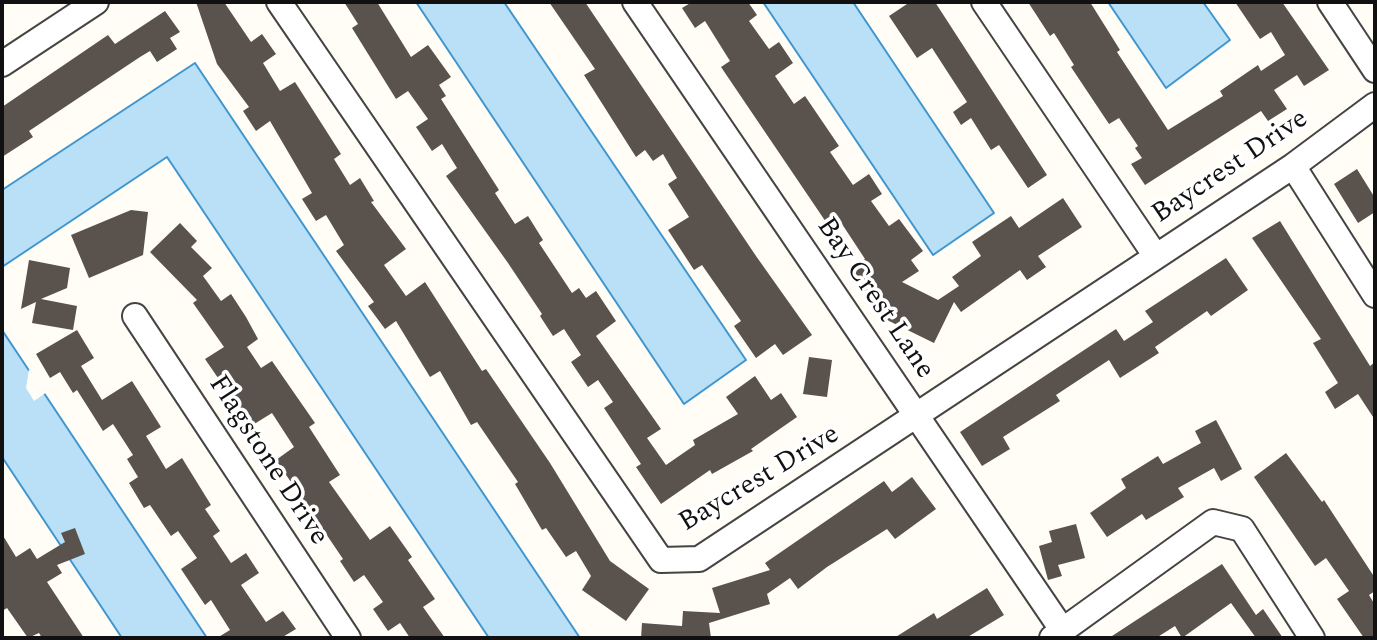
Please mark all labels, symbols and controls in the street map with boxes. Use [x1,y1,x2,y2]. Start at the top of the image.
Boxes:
street label: Baycrest Drive [1147,104,1315,232]
street label: Bay Crest Lane [808,212,940,386]
street label: Flagstone Drive [200,370,334,552]
street label: Baycrest Drive [674,419,846,541]

